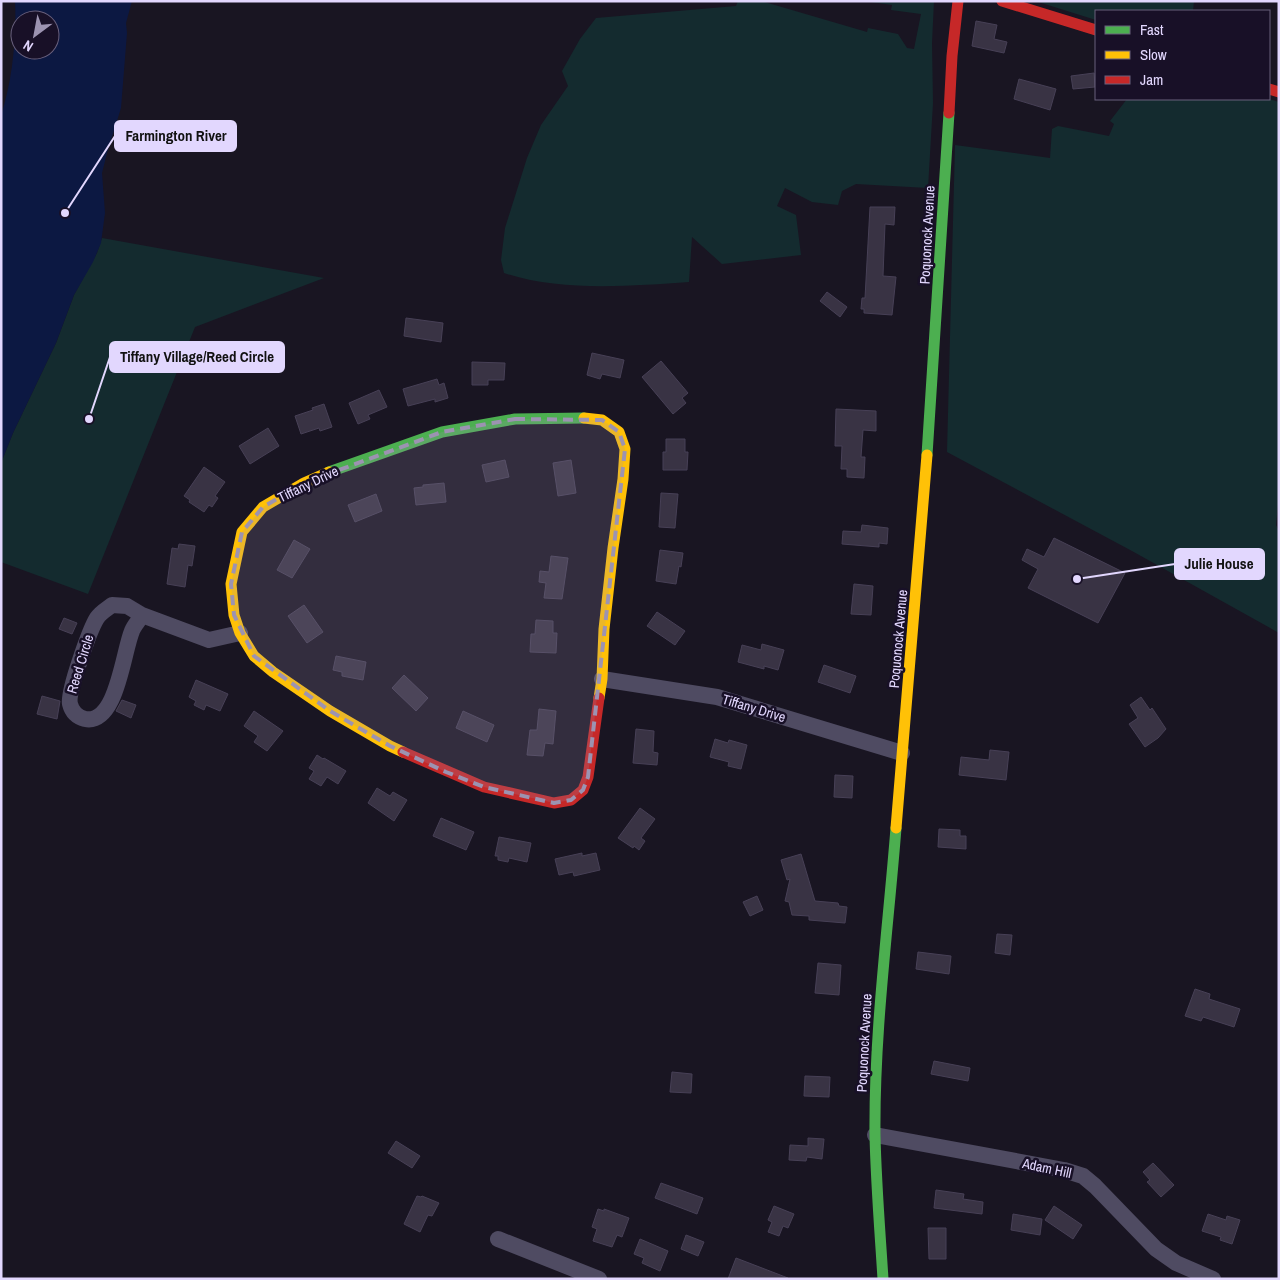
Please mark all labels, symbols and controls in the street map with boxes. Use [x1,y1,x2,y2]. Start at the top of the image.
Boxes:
north arrow [10,10,60,60]
legend [1095,10,1270,100]
text: Fast [1140,19,1164,40]
text: N [20,36,36,56]
text: Slow [1140,44,1167,65]
text: Jam [1140,69,1163,90]
callout: Farmington River [115,121,236,151]
text: Farmington River [125,125,227,146]
street label: Poquonock Avenue [915,185,939,285]
callout: Tiffany Village/Reed Circle [110,342,284,372]
text: Tiffany Village/Reed Circle [120,346,274,367]
street label: Tiffany Drive [275,462,341,506]
callout: Julie House [1175,549,1264,579]
text: Julie House [1184,553,1254,574]
street label: Poquonock Avenue [885,589,911,689]
street label: Reed Circle [63,632,97,696]
street label: Tiffany Drive [720,690,788,726]
street label: Poquonock Avenue [852,993,876,1093]
street label: Adam Hill [1020,1154,1073,1182]

